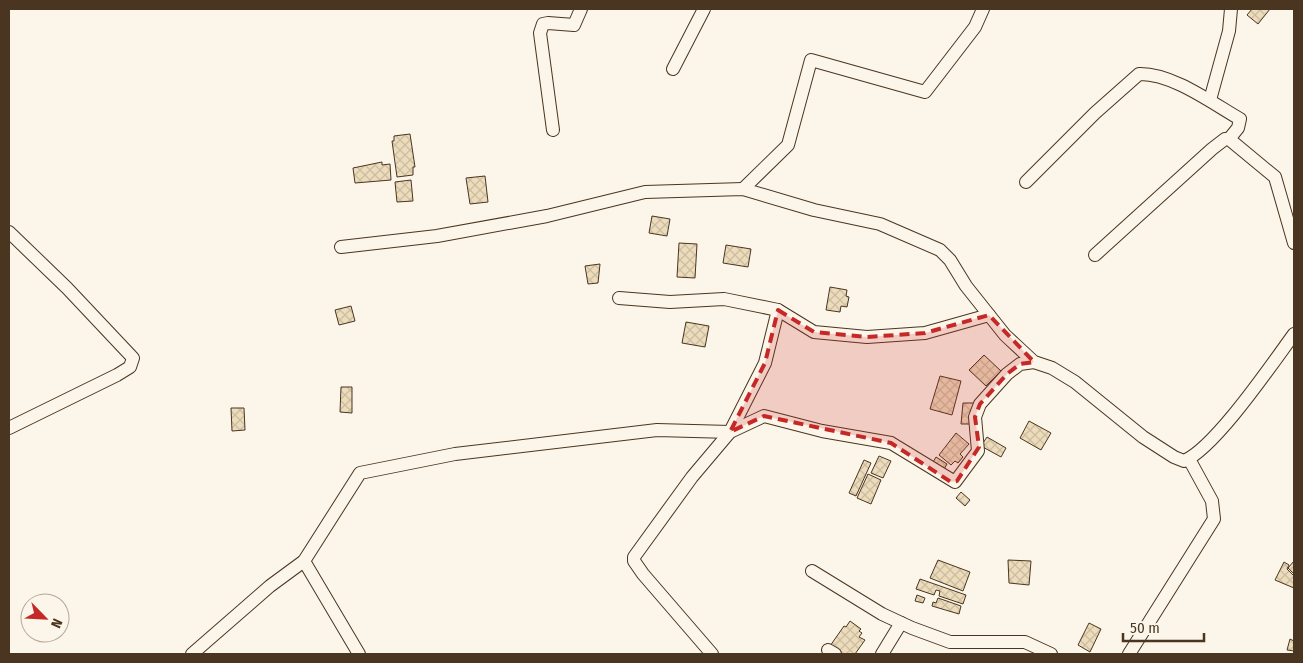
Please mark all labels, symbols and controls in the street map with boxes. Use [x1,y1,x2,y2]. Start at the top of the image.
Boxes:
north arrow [20,593,70,643]
scale bar [1123,610,1204,642]
text: N [47,616,66,630]
text: 50 m [1130,619,1160,637]

